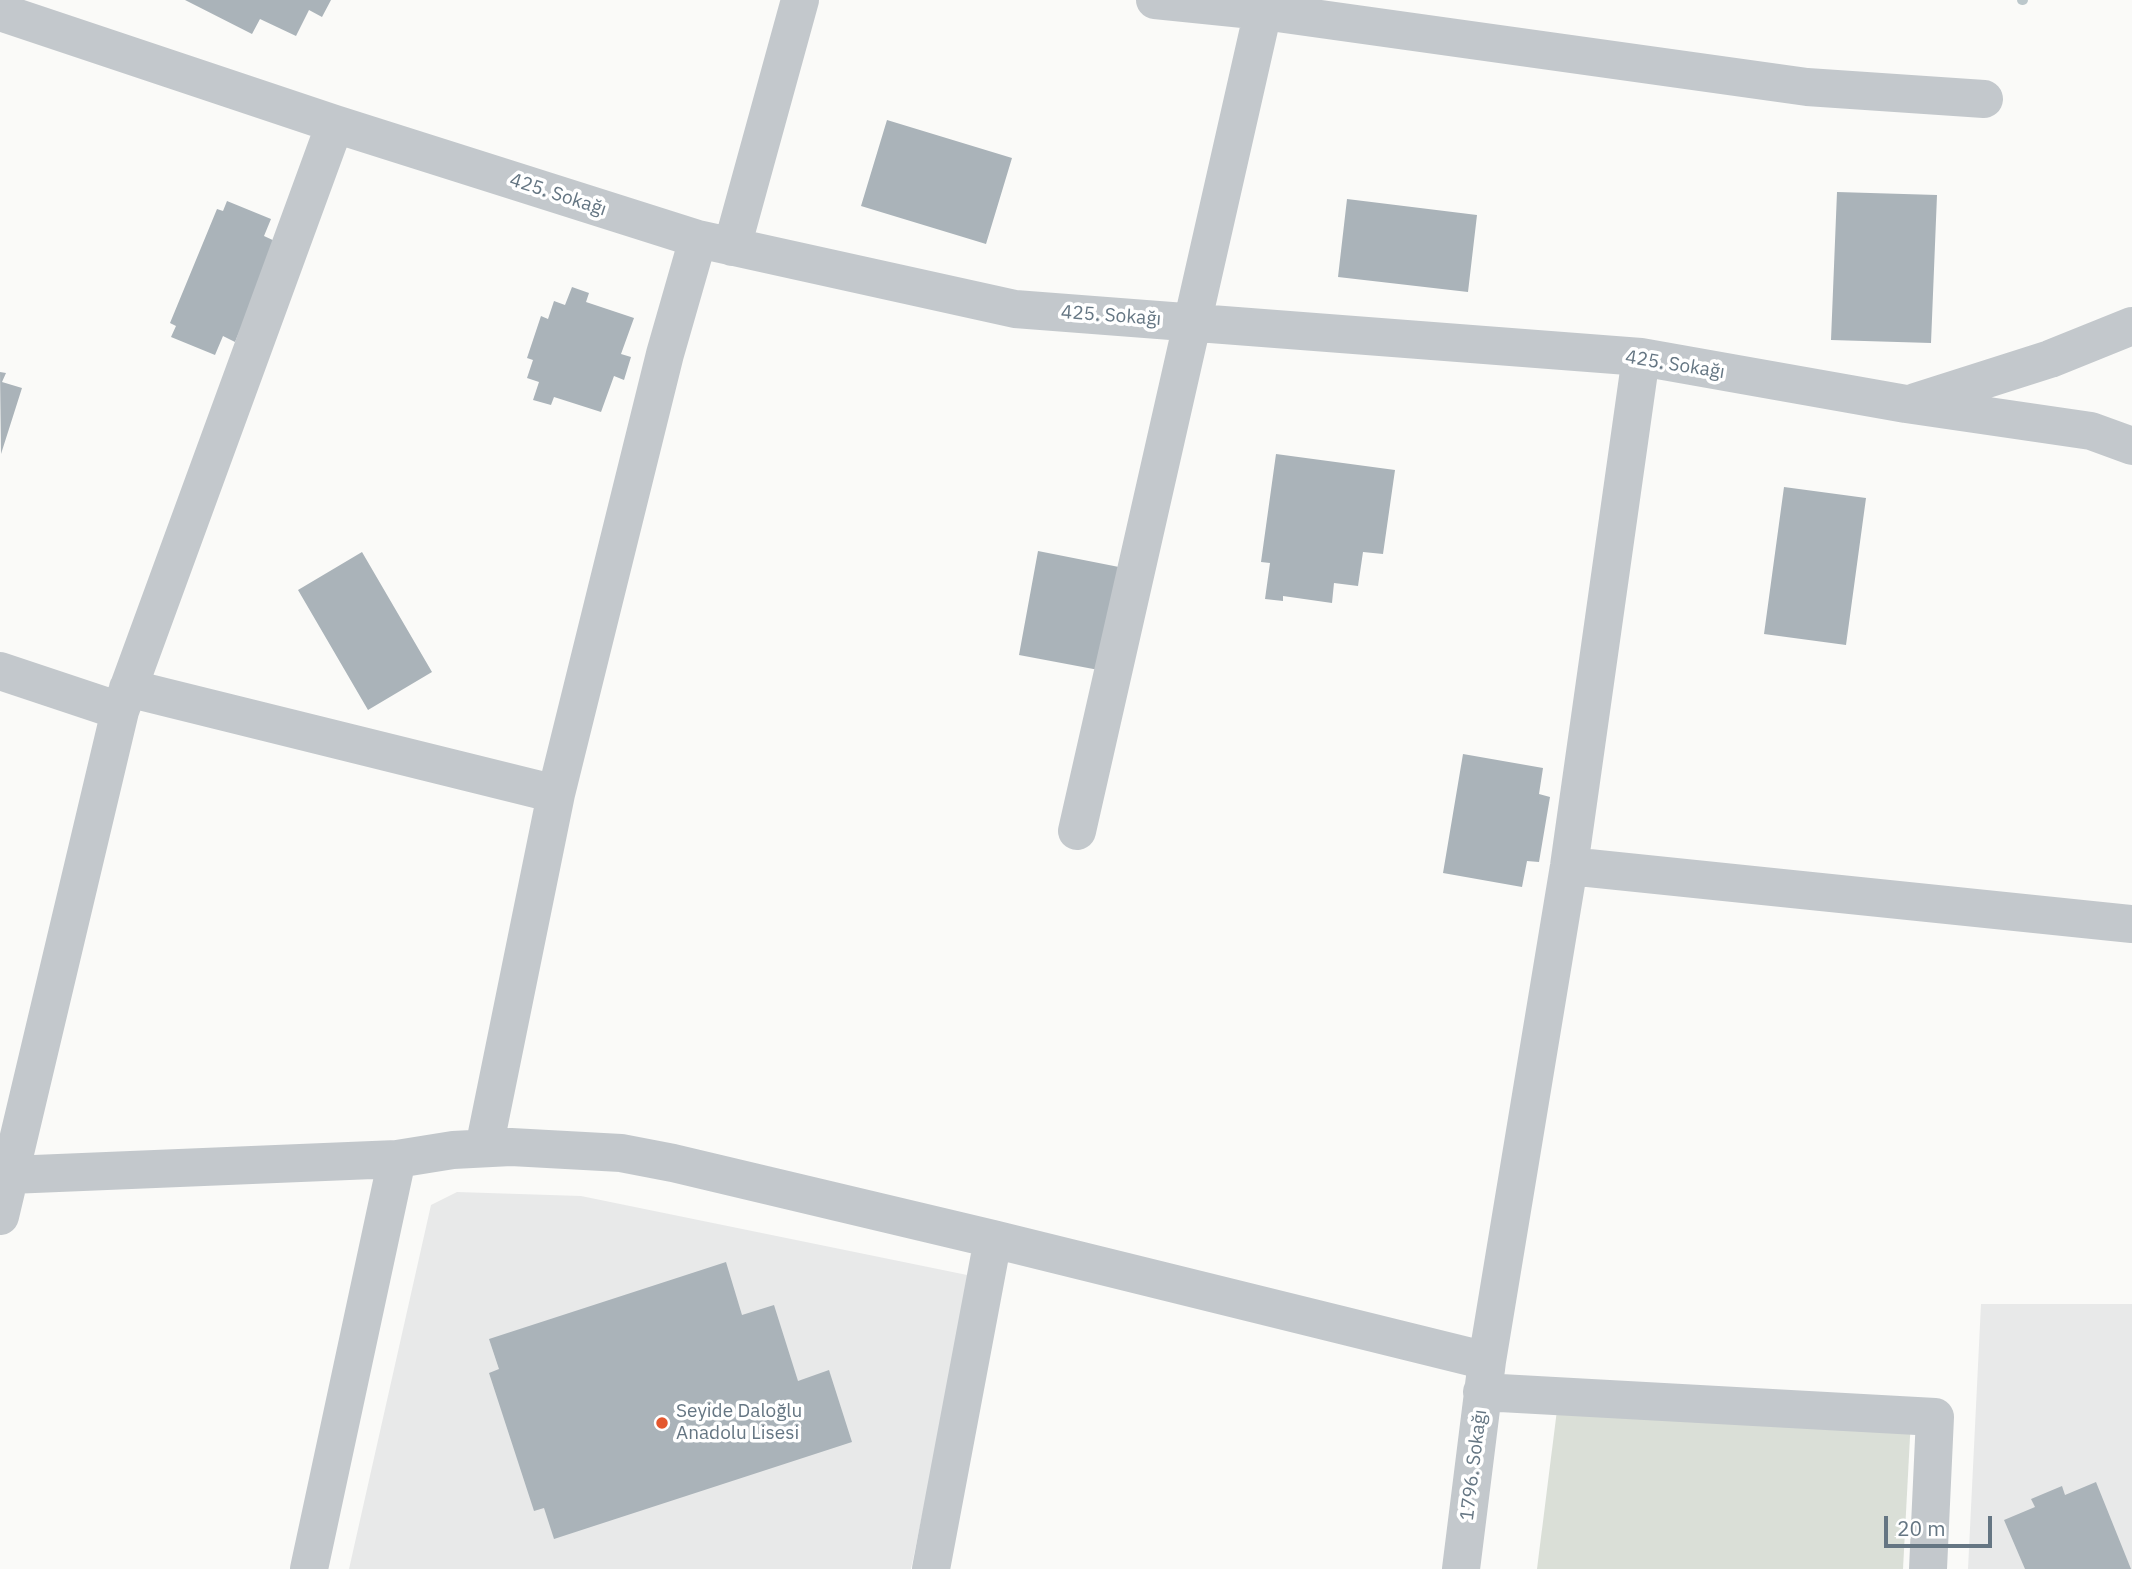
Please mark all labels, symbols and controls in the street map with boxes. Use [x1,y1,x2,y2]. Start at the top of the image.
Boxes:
street label: 425. Sokağı [507,169,609,221]
street label: 425. Sokağı [1060,301,1162,331]
street label: 425. Sokağı [1624,346,1726,384]
place label: Seyide Daloğlu Anadolu Lisesi [676,1401,802,1445]
street label: 1796. Sokağı [1456,1408,1492,1522]
marker: Seyide Daloğlu Anadolu Lisesi [654,1415,670,1431]
scale bar [1887,1502,1996,1546]
text: 20 m [1897,1514,1946,1542]

